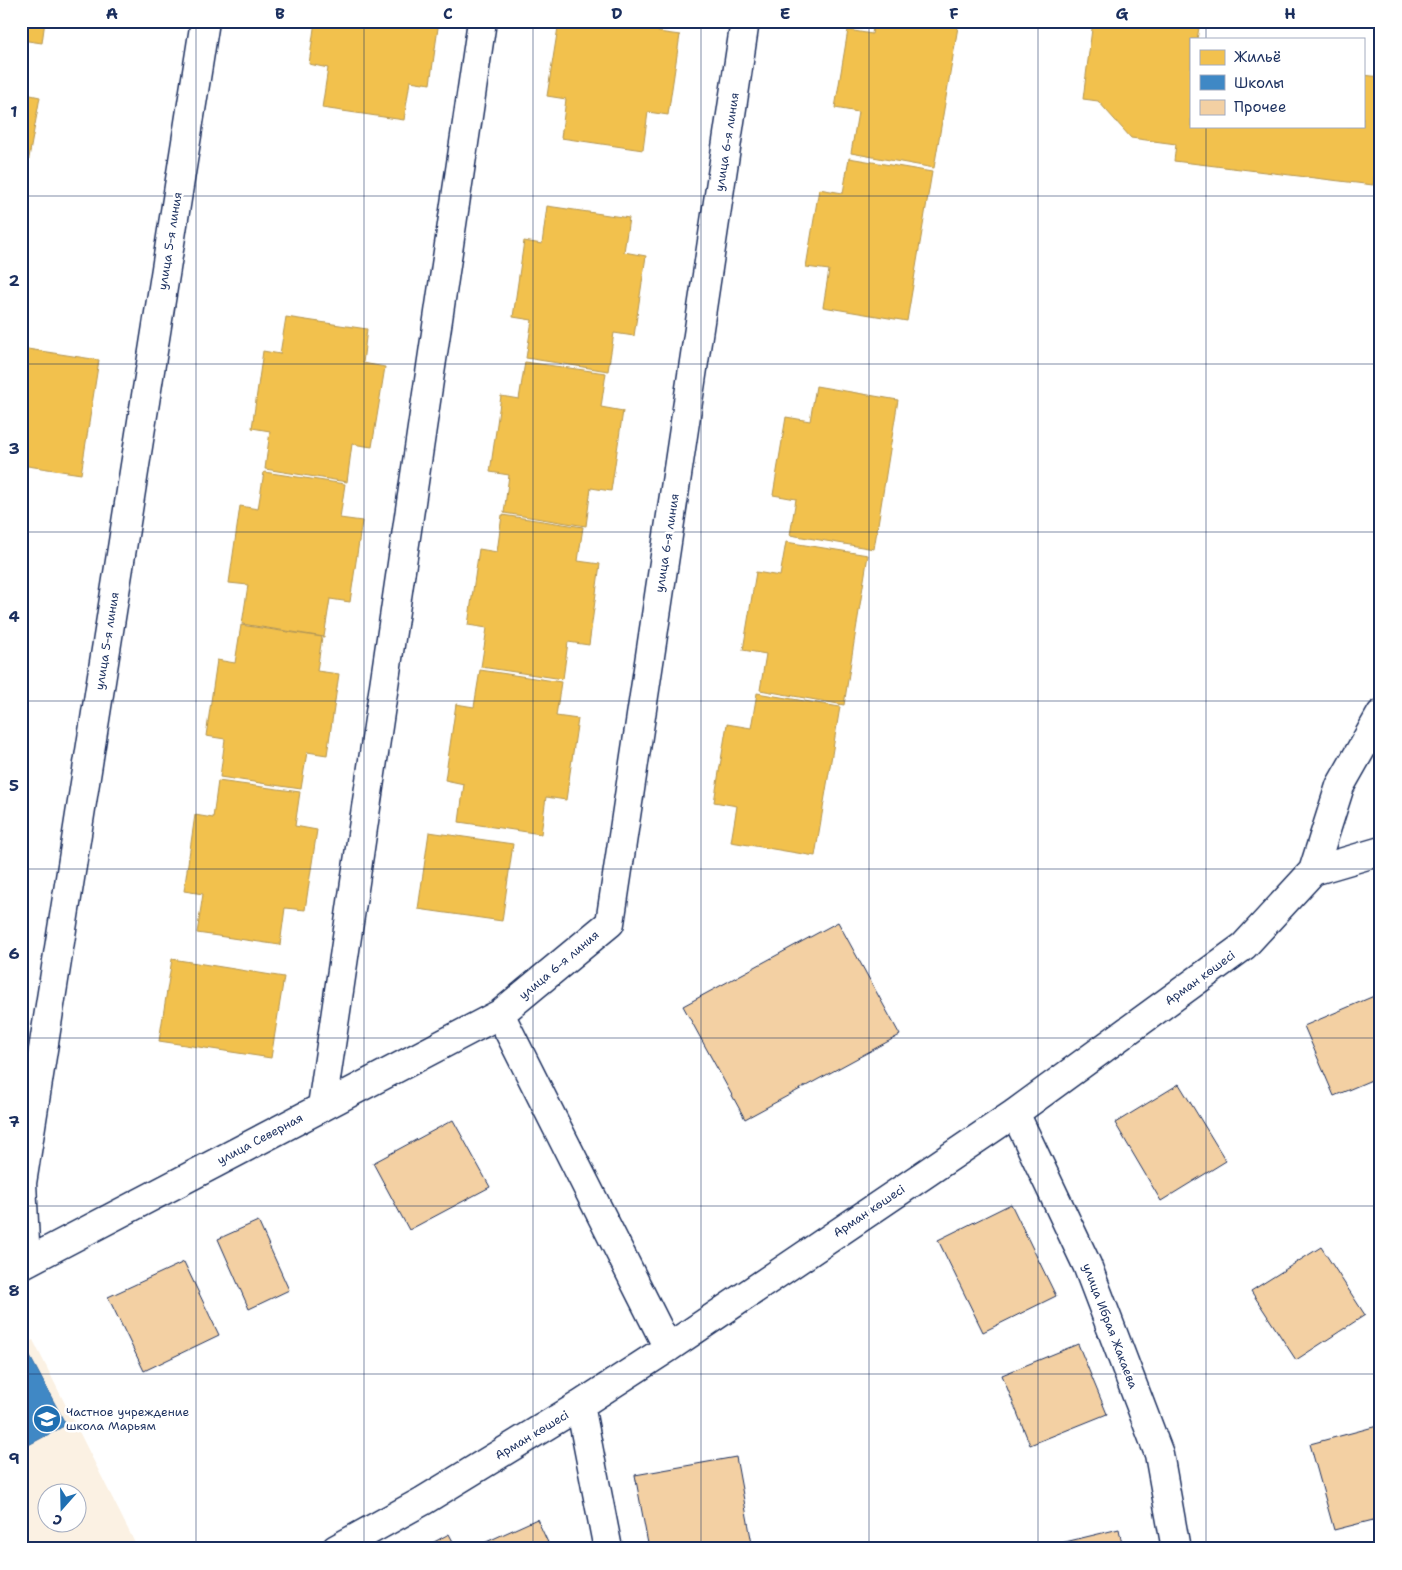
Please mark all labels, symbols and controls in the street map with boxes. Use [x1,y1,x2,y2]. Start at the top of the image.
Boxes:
text: A [106,3,118,24]
text: B [275,3,285,24]
text: C [443,3,453,24]
text: D [611,3,623,24]
text: E [780,3,790,24]
text: F [949,3,959,24]
text: G [1116,3,1129,24]
text: H [1284,3,1296,24]
legend [1190,38,1364,128]
text: Жильё [1234,47,1281,67]
text: Школы [1234,73,1284,93]
street label: улица 6-я линия [711,91,743,193]
text: Прочее [1234,97,1286,117]
text: 1 [10,101,18,122]
street label: улица 5-я линия [154,191,186,291]
text: 2 [8,270,20,291]
text: 3 [8,438,20,459]
street label: улица 6-я линия [651,492,683,594]
street label: улица 5-я линия [91,591,123,691]
text: 4 [8,606,20,627]
text: 5 [9,775,19,796]
street label: улица 6-я линия [516,927,602,1003]
text: 6 [8,943,20,964]
street label: Арман көшесі [1162,947,1238,1009]
street label: улица Северная [214,1110,306,1168]
text: 7 [8,1111,20,1132]
street label: Арман көшесі [830,1181,908,1241]
street label: улица Ибрая Жакаева [1079,1261,1142,1391]
text: 8 [8,1280,20,1301]
school or university icon: Частное учреждение школа Марьям [32,1404,62,1434]
place label: Частное учреждение школа Марьям [66,1404,189,1434]
street label: Арман көшесі [492,1407,572,1463]
text: 9 [8,1448,20,1469]
north arrow [38,1482,88,1532]
text: С [50,1510,65,1530]

